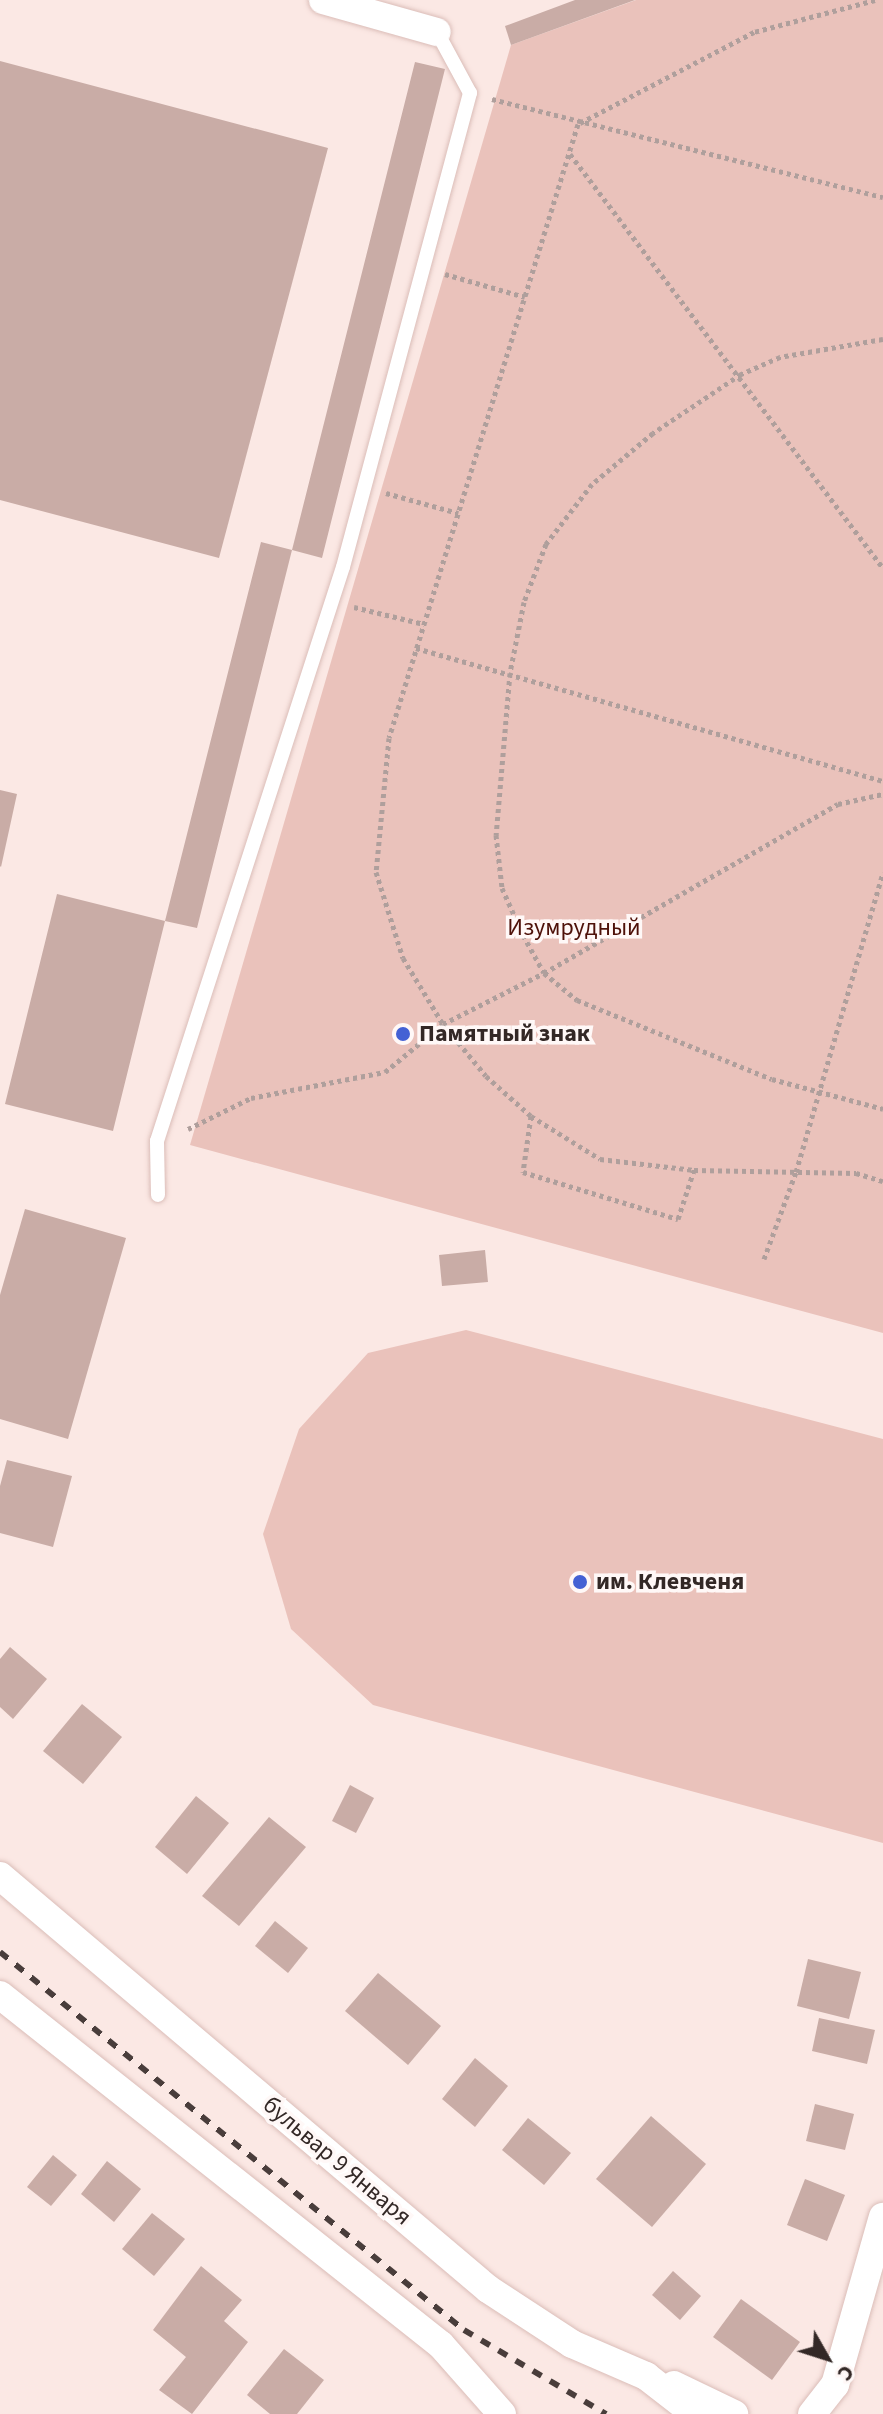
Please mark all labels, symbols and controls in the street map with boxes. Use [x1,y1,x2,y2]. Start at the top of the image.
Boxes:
park label: Изумрудный [507,914,641,942]
place label: Памятный знак [419,1020,590,1048]
marker: Памятный знак [394,1025,412,1043]
place label: им. Клевченя [596,1568,744,1596]
marker: им. Клевченя [571,1573,589,1591]
street label: бульвар 9 Января [257,2091,417,2231]
north arrow [787,2318,867,2398]
text: С [829,2358,862,2388]

